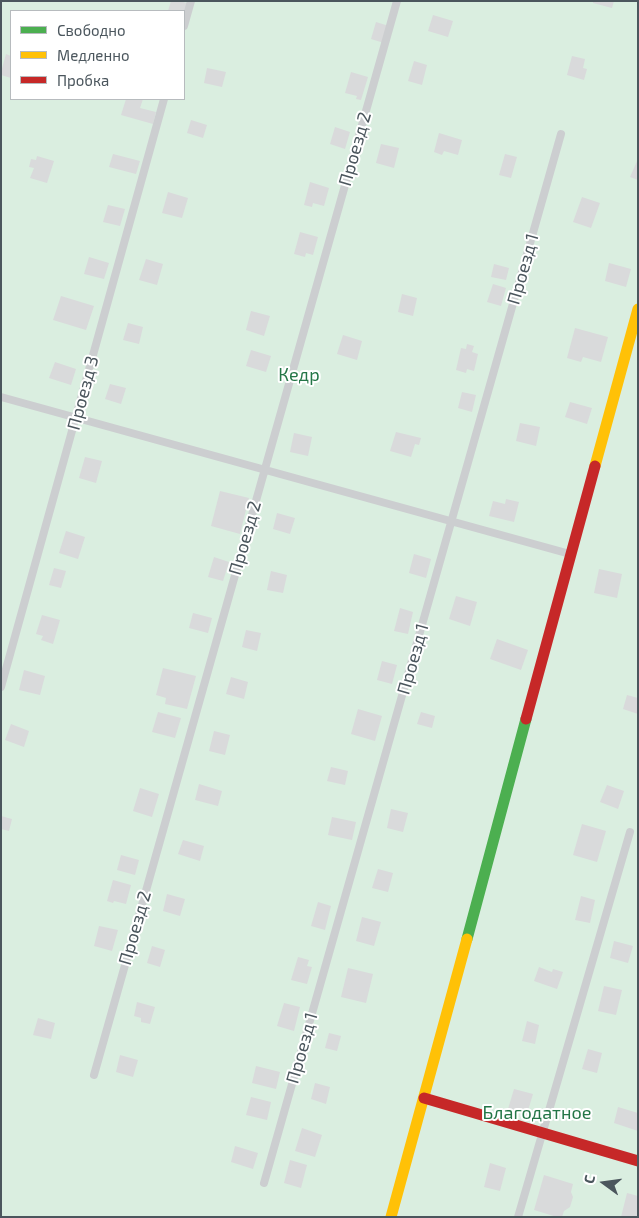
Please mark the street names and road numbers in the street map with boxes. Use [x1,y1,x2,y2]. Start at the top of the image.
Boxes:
street label: Проезд 2 [334,109,376,189]
street label: Проезд 1 [503,231,543,307]
street label: Проезд 3 [63,354,103,432]
street label: Проезд 2 [224,498,266,578]
street label: Проезд 1 [393,621,433,697]
street label: Проезд 2 [114,888,156,968]
street label: Проезд 1 [282,1010,322,1086]

